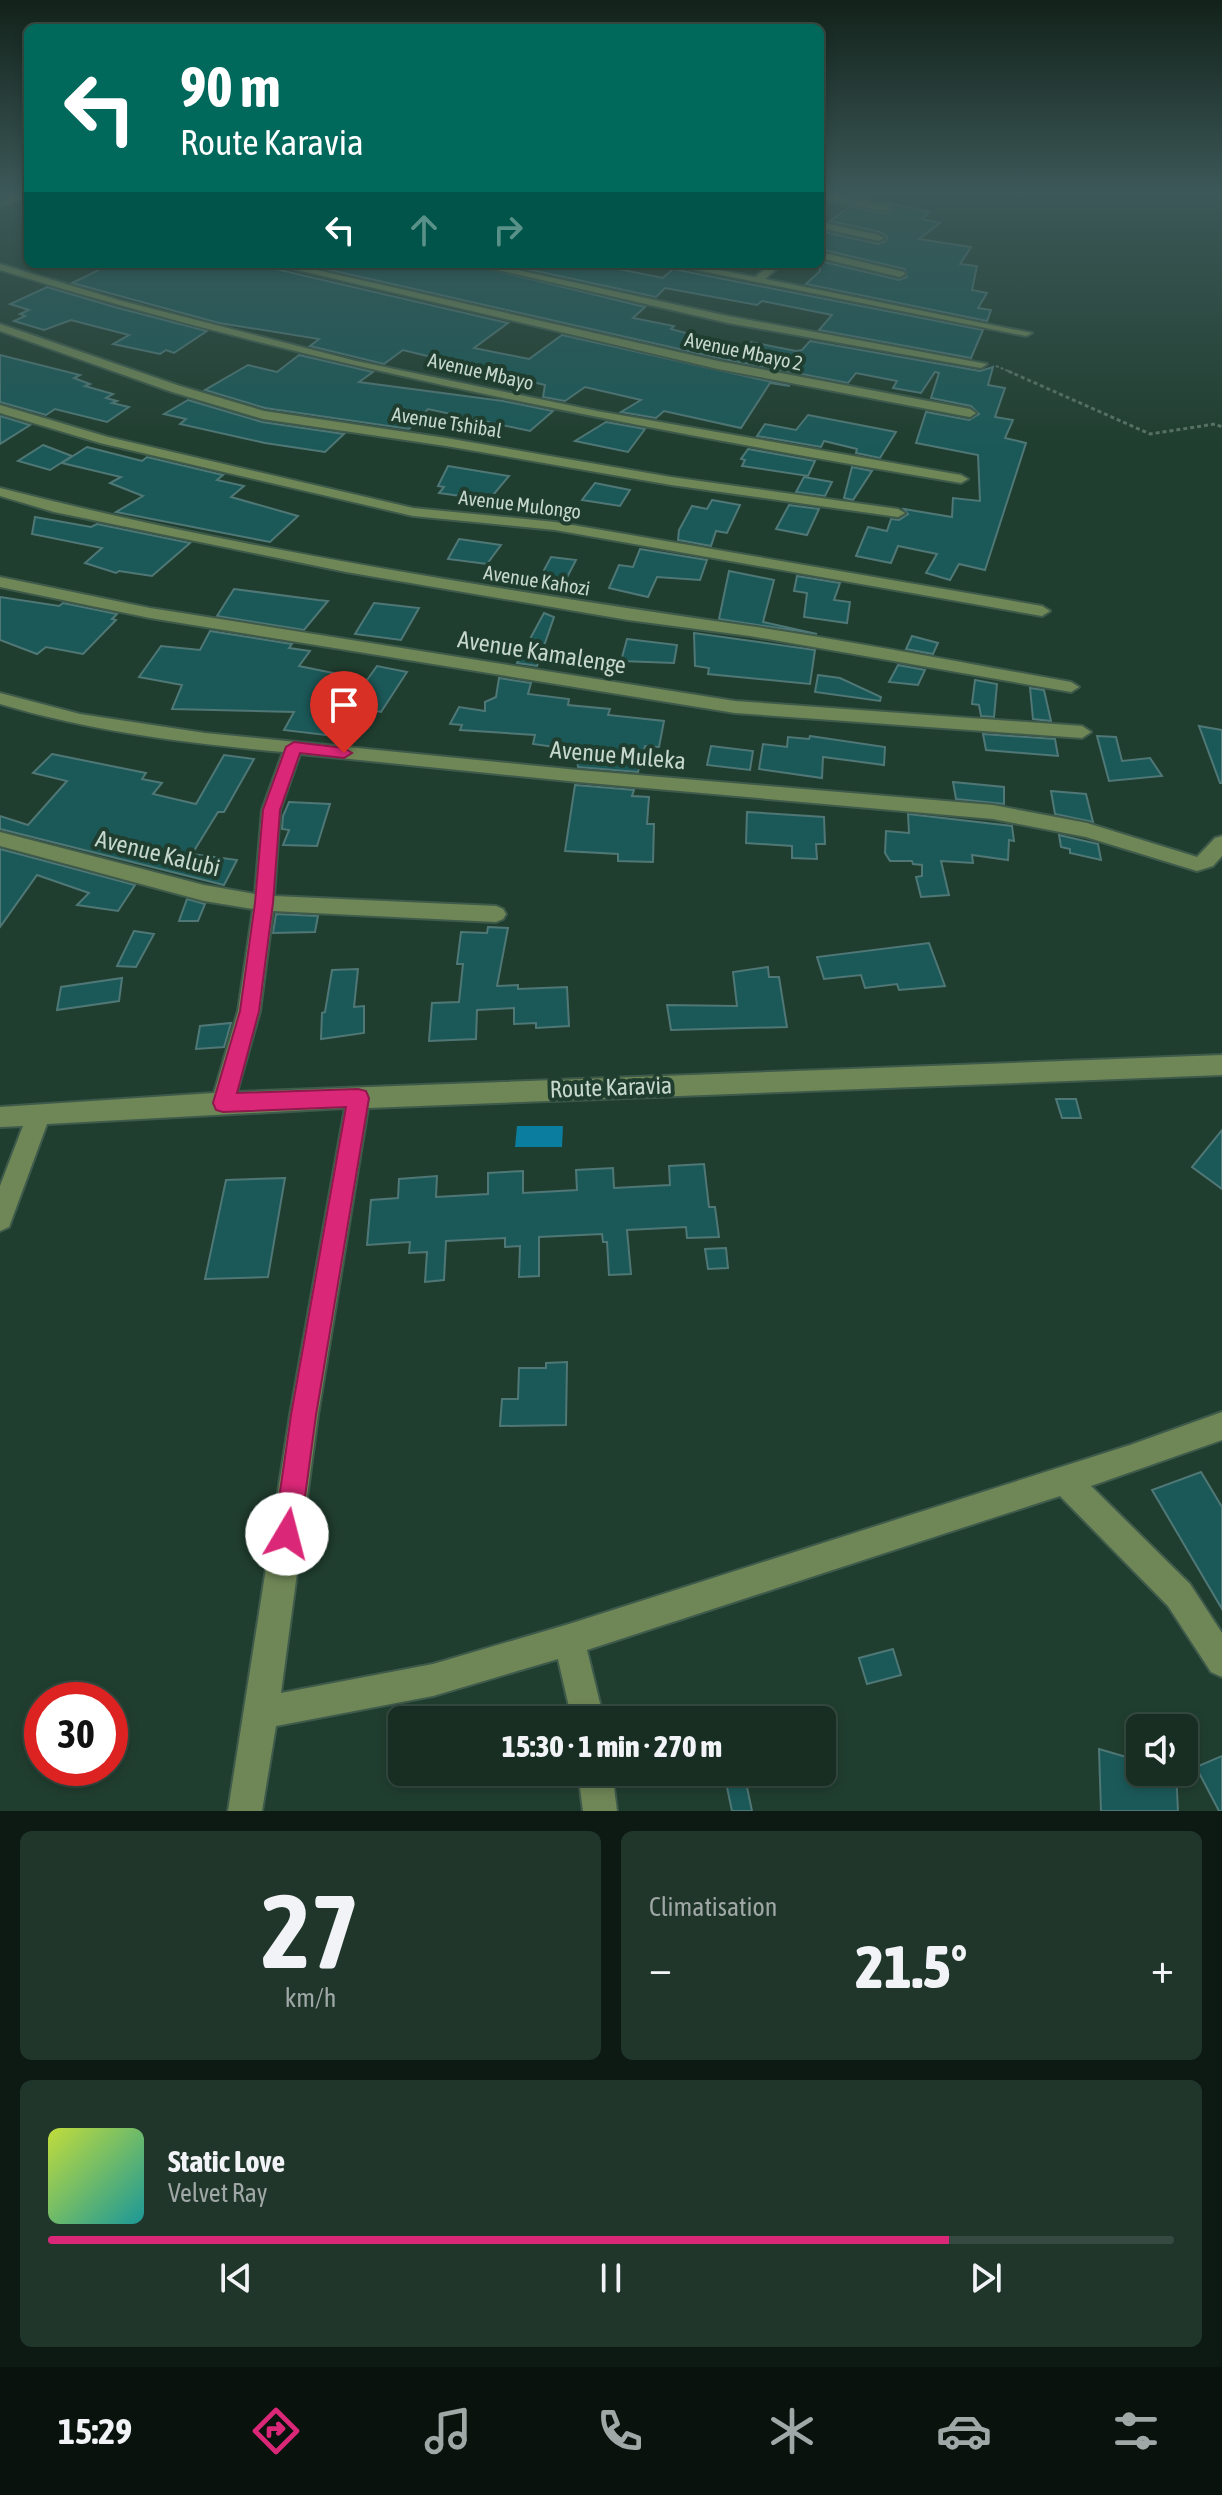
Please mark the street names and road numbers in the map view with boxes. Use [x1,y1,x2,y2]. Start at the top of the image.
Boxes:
street label: Avenue Mbayo 2 [683,327,805,375]
street label: Avenue Mbayo [426,348,536,394]
street label: Avenue Tshibal [390,402,504,442]
street label: Avenue Mulongo [458,485,582,523]
street label: Avenue Kahozi [482,560,592,600]
street label: Avenue Kamalenge [456,625,628,679]
street label: Avenue Muleka [549,736,687,774]
street label: Avenue Kalubi [93,825,223,881]
street label: Route Karavia [549,1071,673,1103]

